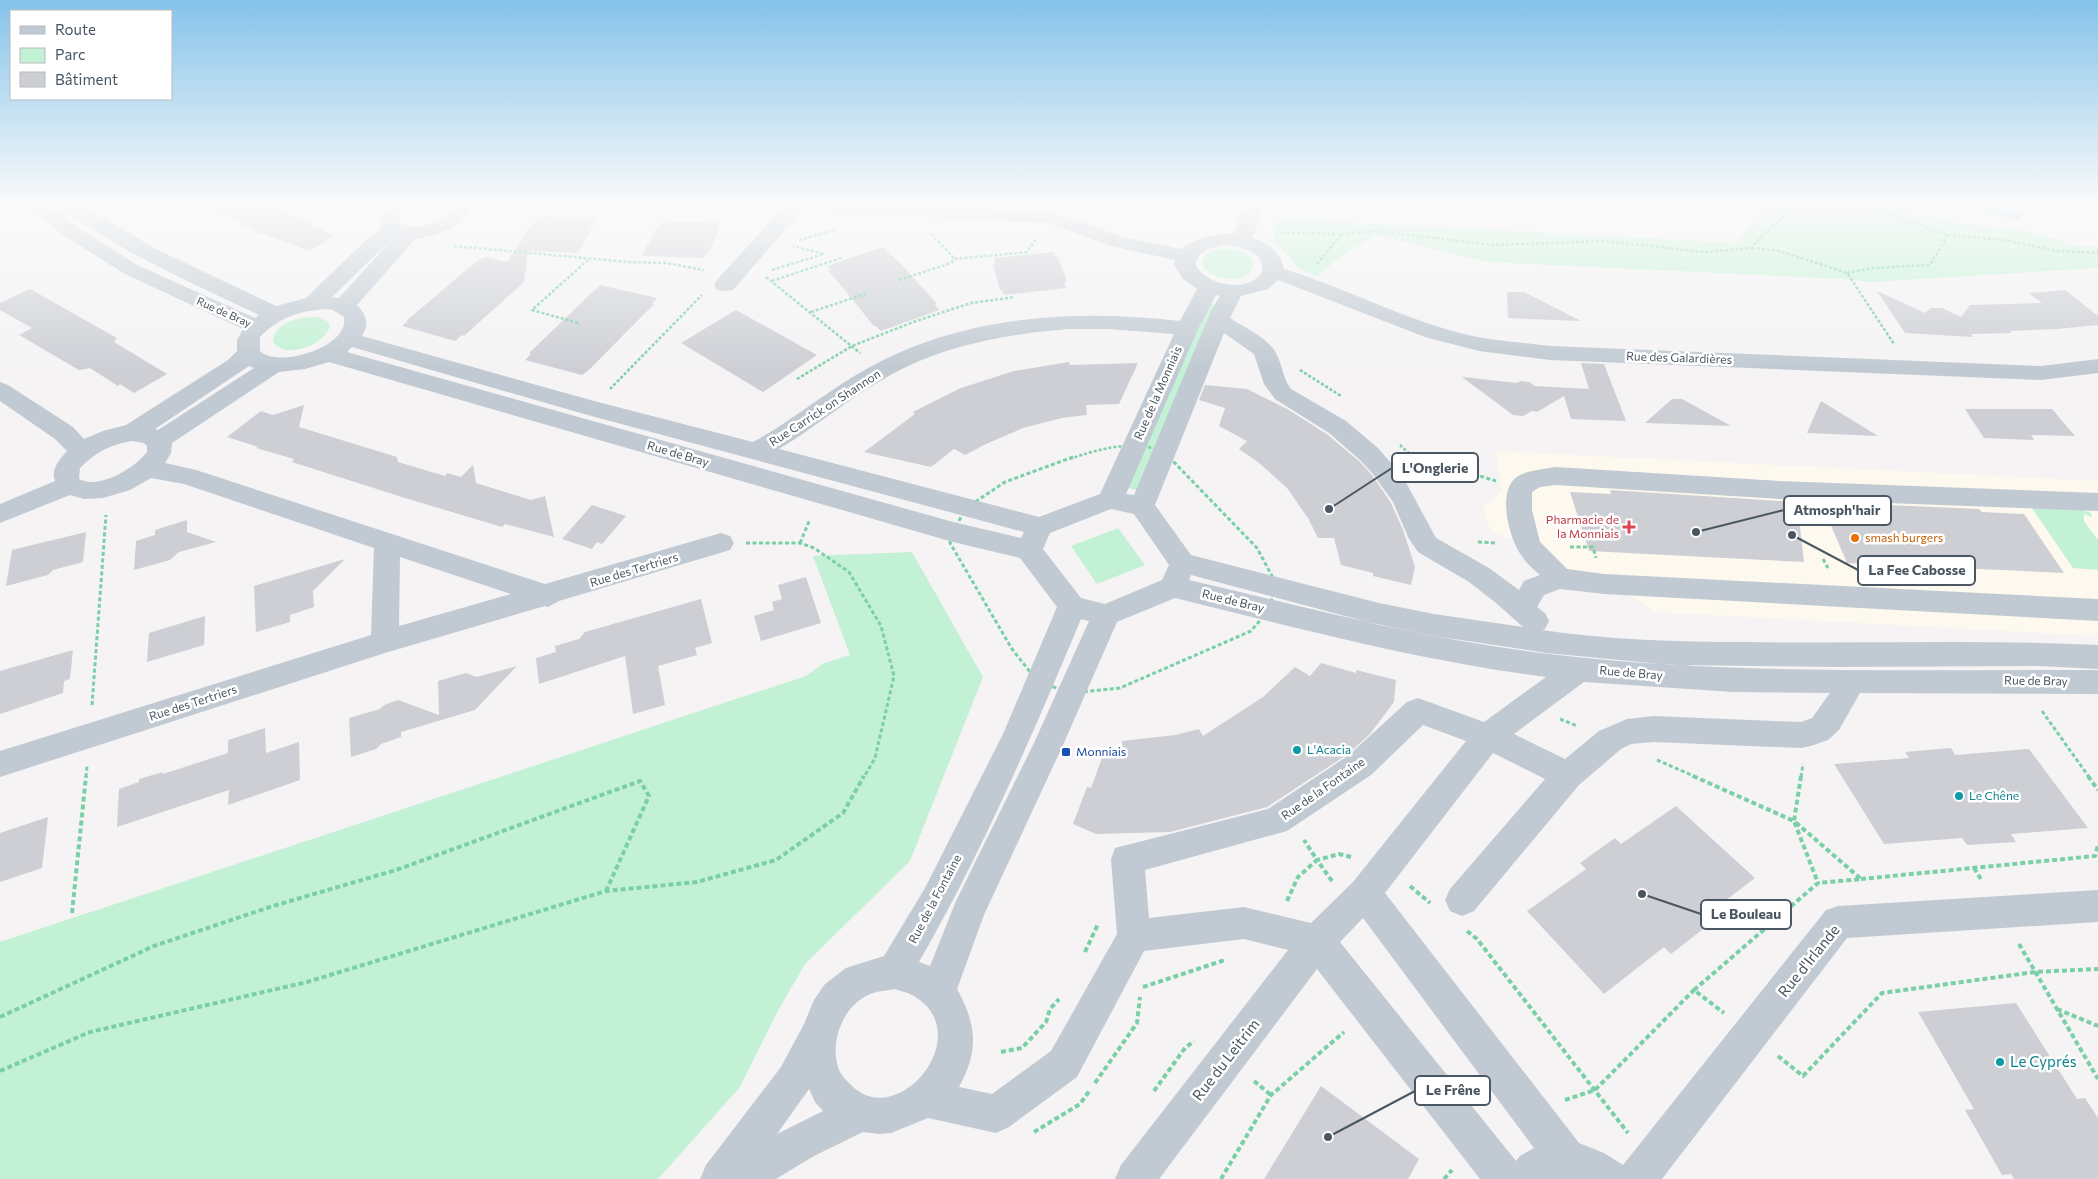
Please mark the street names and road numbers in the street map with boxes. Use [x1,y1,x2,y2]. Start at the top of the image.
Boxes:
street label: Rue de Bray [195,294,254,329]
street label: Rue de la Monniais [1130,344,1184,441]
street label: Rue des Galardières [1626,348,1732,366]
street label: Rue Carrick on Shannon [766,366,883,448]
street label: Rue de Bray [646,438,711,469]
street label: Rue des Tertriers [588,549,679,589]
street label: Rue de Bray [1201,586,1266,615]
street label: Rue de Bray [1599,662,1663,682]
street label: Rue de Bray [2004,672,2068,688]
street label: Rue des Tertriers [147,681,238,723]
street label: Rue de la Fontaine [1278,754,1367,822]
street label: Rue de la Fontaine [905,852,963,945]
street label: Rue d'Irlande [1774,921,1843,1000]
street label: Rue du Leitrim [1188,1015,1263,1104]

